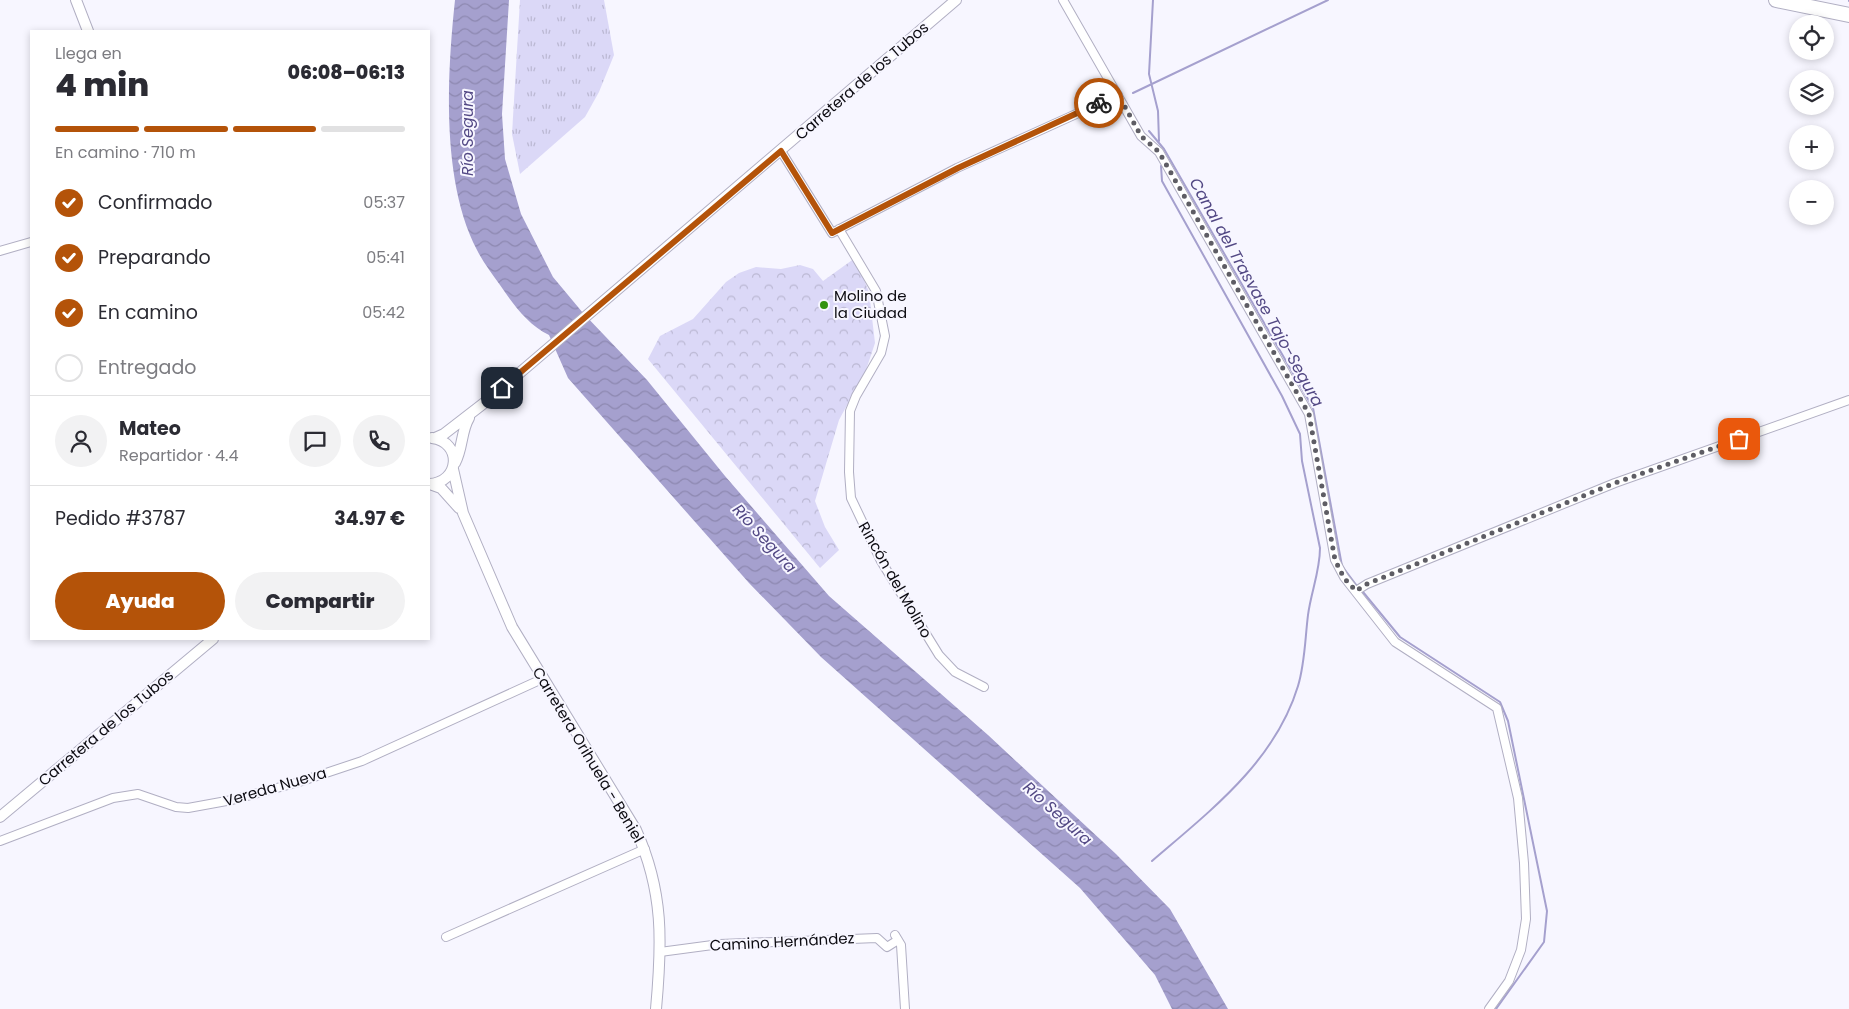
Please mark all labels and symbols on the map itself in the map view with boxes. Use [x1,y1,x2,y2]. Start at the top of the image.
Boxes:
street label: Carretera de los Tubos [790,17,933,145]
courier [1074,78,1124,128]
water label: Río Segura [456,90,479,176]
water label: Canal del Trasvase Tajo-Segura [1184,174,1329,411]
place label: Molino de la Ciudad [834,285,907,323]
marker: Molino de la Ciudad [818,299,830,311]
pin [481,367,523,409]
pin [1718,418,1760,460]
water label: Río Segura [727,499,802,578]
street label: Rincón del Molino [854,518,937,642]
street label: Carretera Orihuela - Beniel [528,663,649,846]
street label: Carretera de los Tubos [34,665,178,790]
street label: Vereda Nueva [221,762,329,811]
water label: Río Segura [1018,776,1097,851]
street label: Camino Hernández [709,927,855,956]

